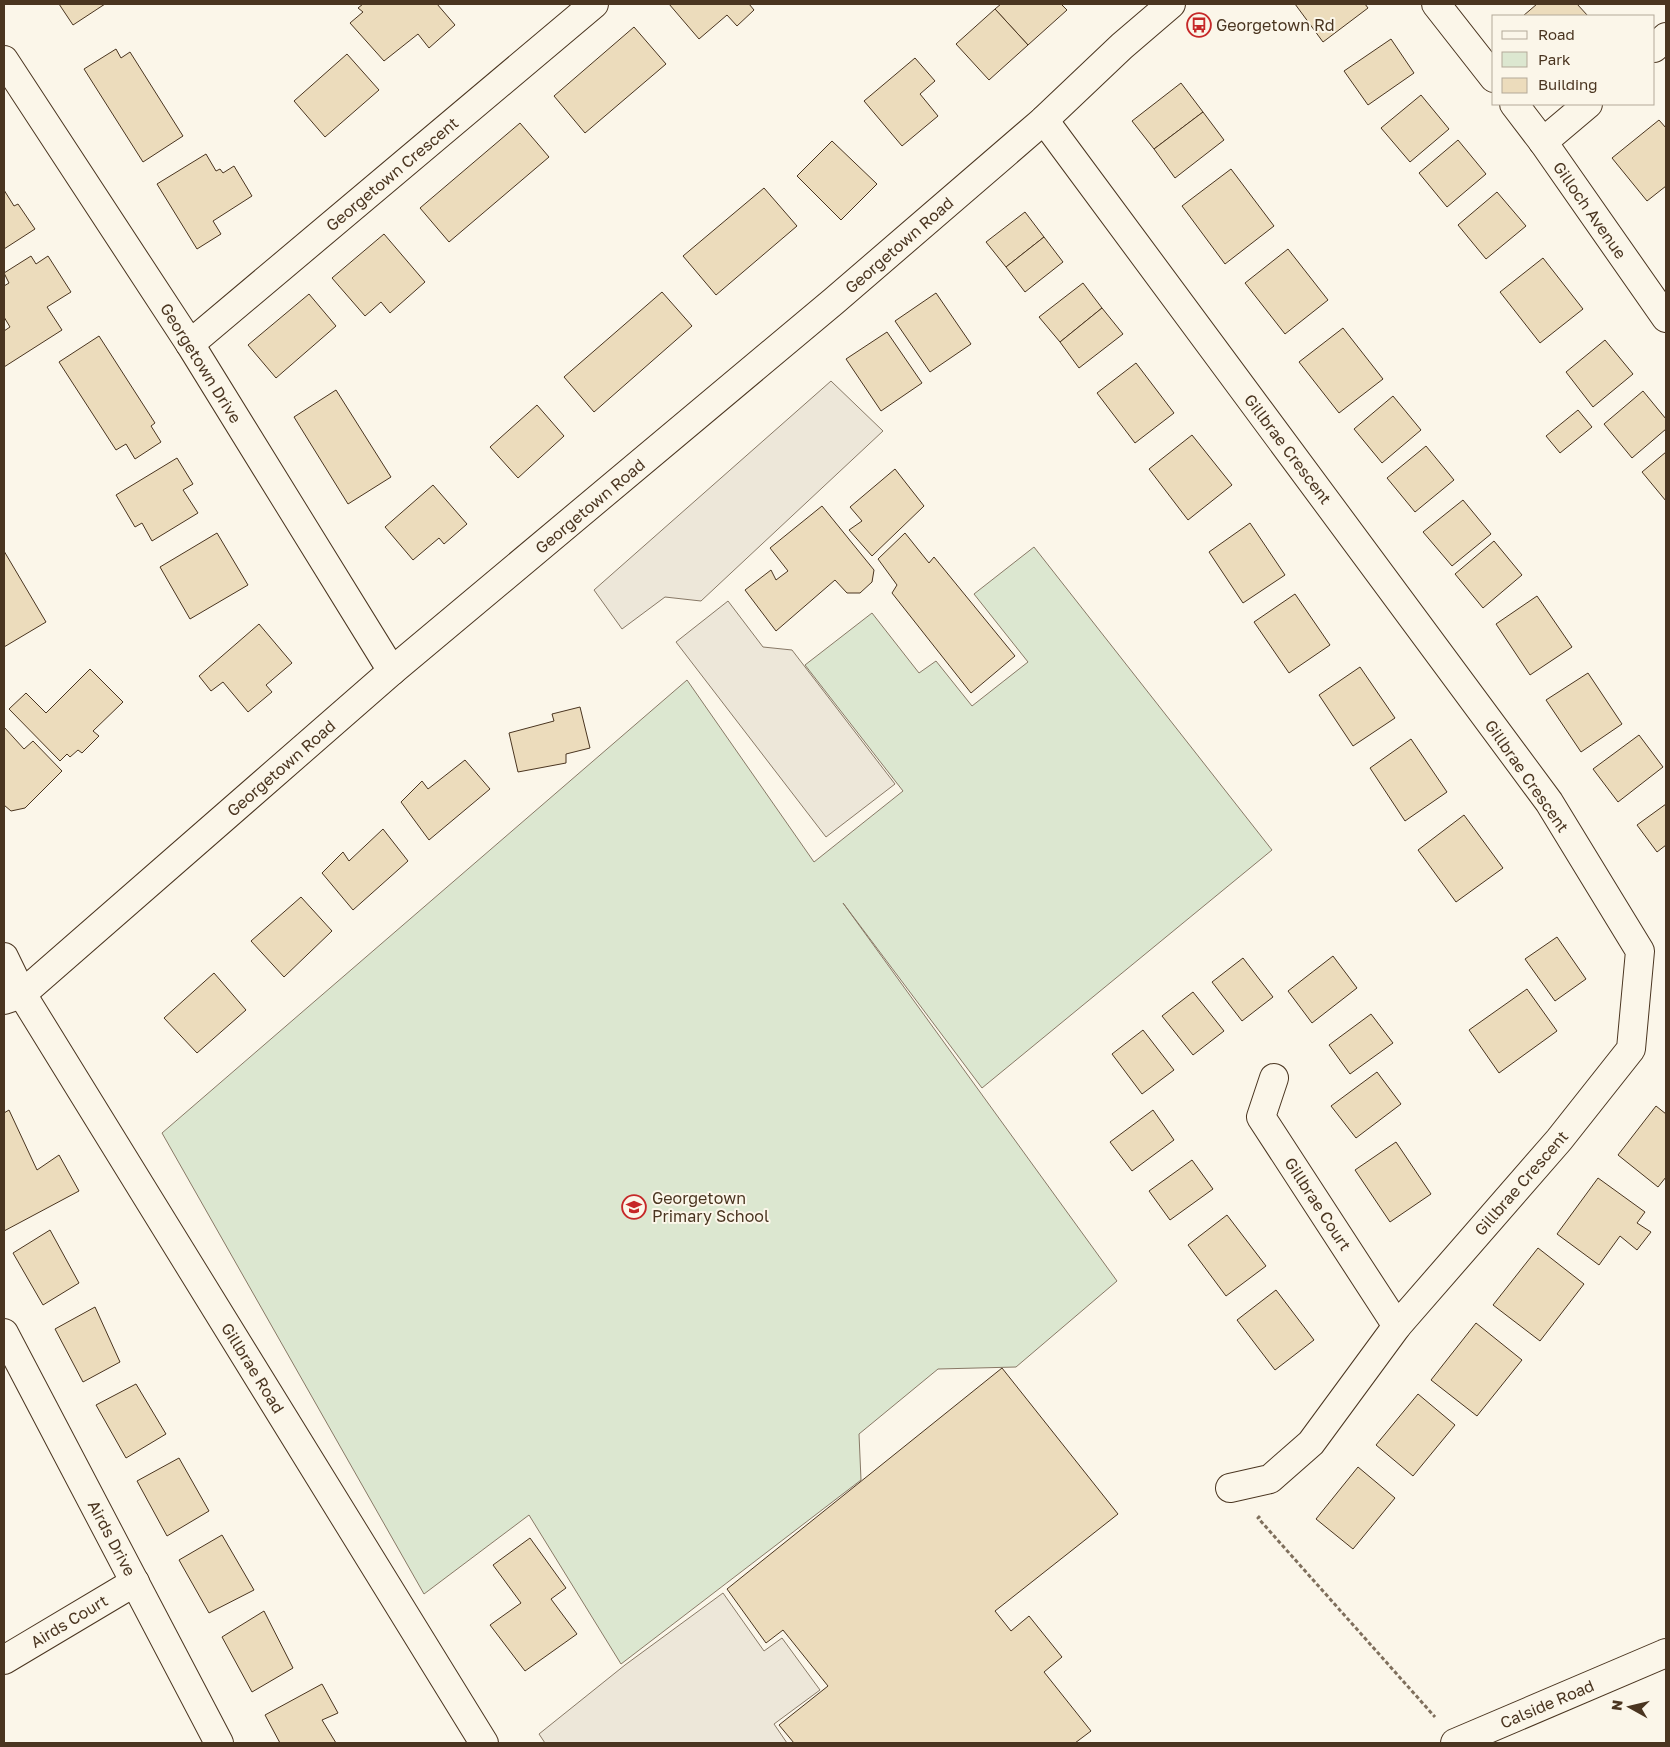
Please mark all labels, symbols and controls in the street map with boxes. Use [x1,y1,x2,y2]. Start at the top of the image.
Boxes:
bus stop icon: Georgetown Rd [1186,12,1212,38]
place label: Georgetown Rd [1216,15,1335,35]
legend [1492,15,1655,105]
text: Road [1538,25,1575,43]
text: Park [1538,50,1571,68]
text: Building [1538,75,1598,93]
street label: Georgetown Crescent [322,113,462,235]
street label: Gilloch Avenue [1549,157,1631,263]
street label: Georgetown Road [841,192,957,298]
street label: Georgetown Drive [156,299,246,427]
street label: Gillbrae Crescent [1240,390,1336,508]
street label: Georgetown Road [531,454,649,558]
street label: Georgetown Road [223,715,339,821]
street label: Gillbrae Crescent [1481,716,1573,836]
street label: Gillbrae Crescent [1470,1126,1572,1240]
street label: Gillbrae Court [1280,1154,1356,1254]
place label: Georgetown Primary School [652,1188,769,1226]
school or university icon: Georgetown Primary School [621,1194,647,1220]
street label: Gillbrae Road [217,1319,289,1417]
street label: Airds Drive [84,1497,140,1579]
street label: Airds Court [27,1590,111,1652]
street label: Calside Road [1497,1675,1597,1733]
north arrow [1605,1682,1655,1732]
text: N [1607,1699,1626,1712]

